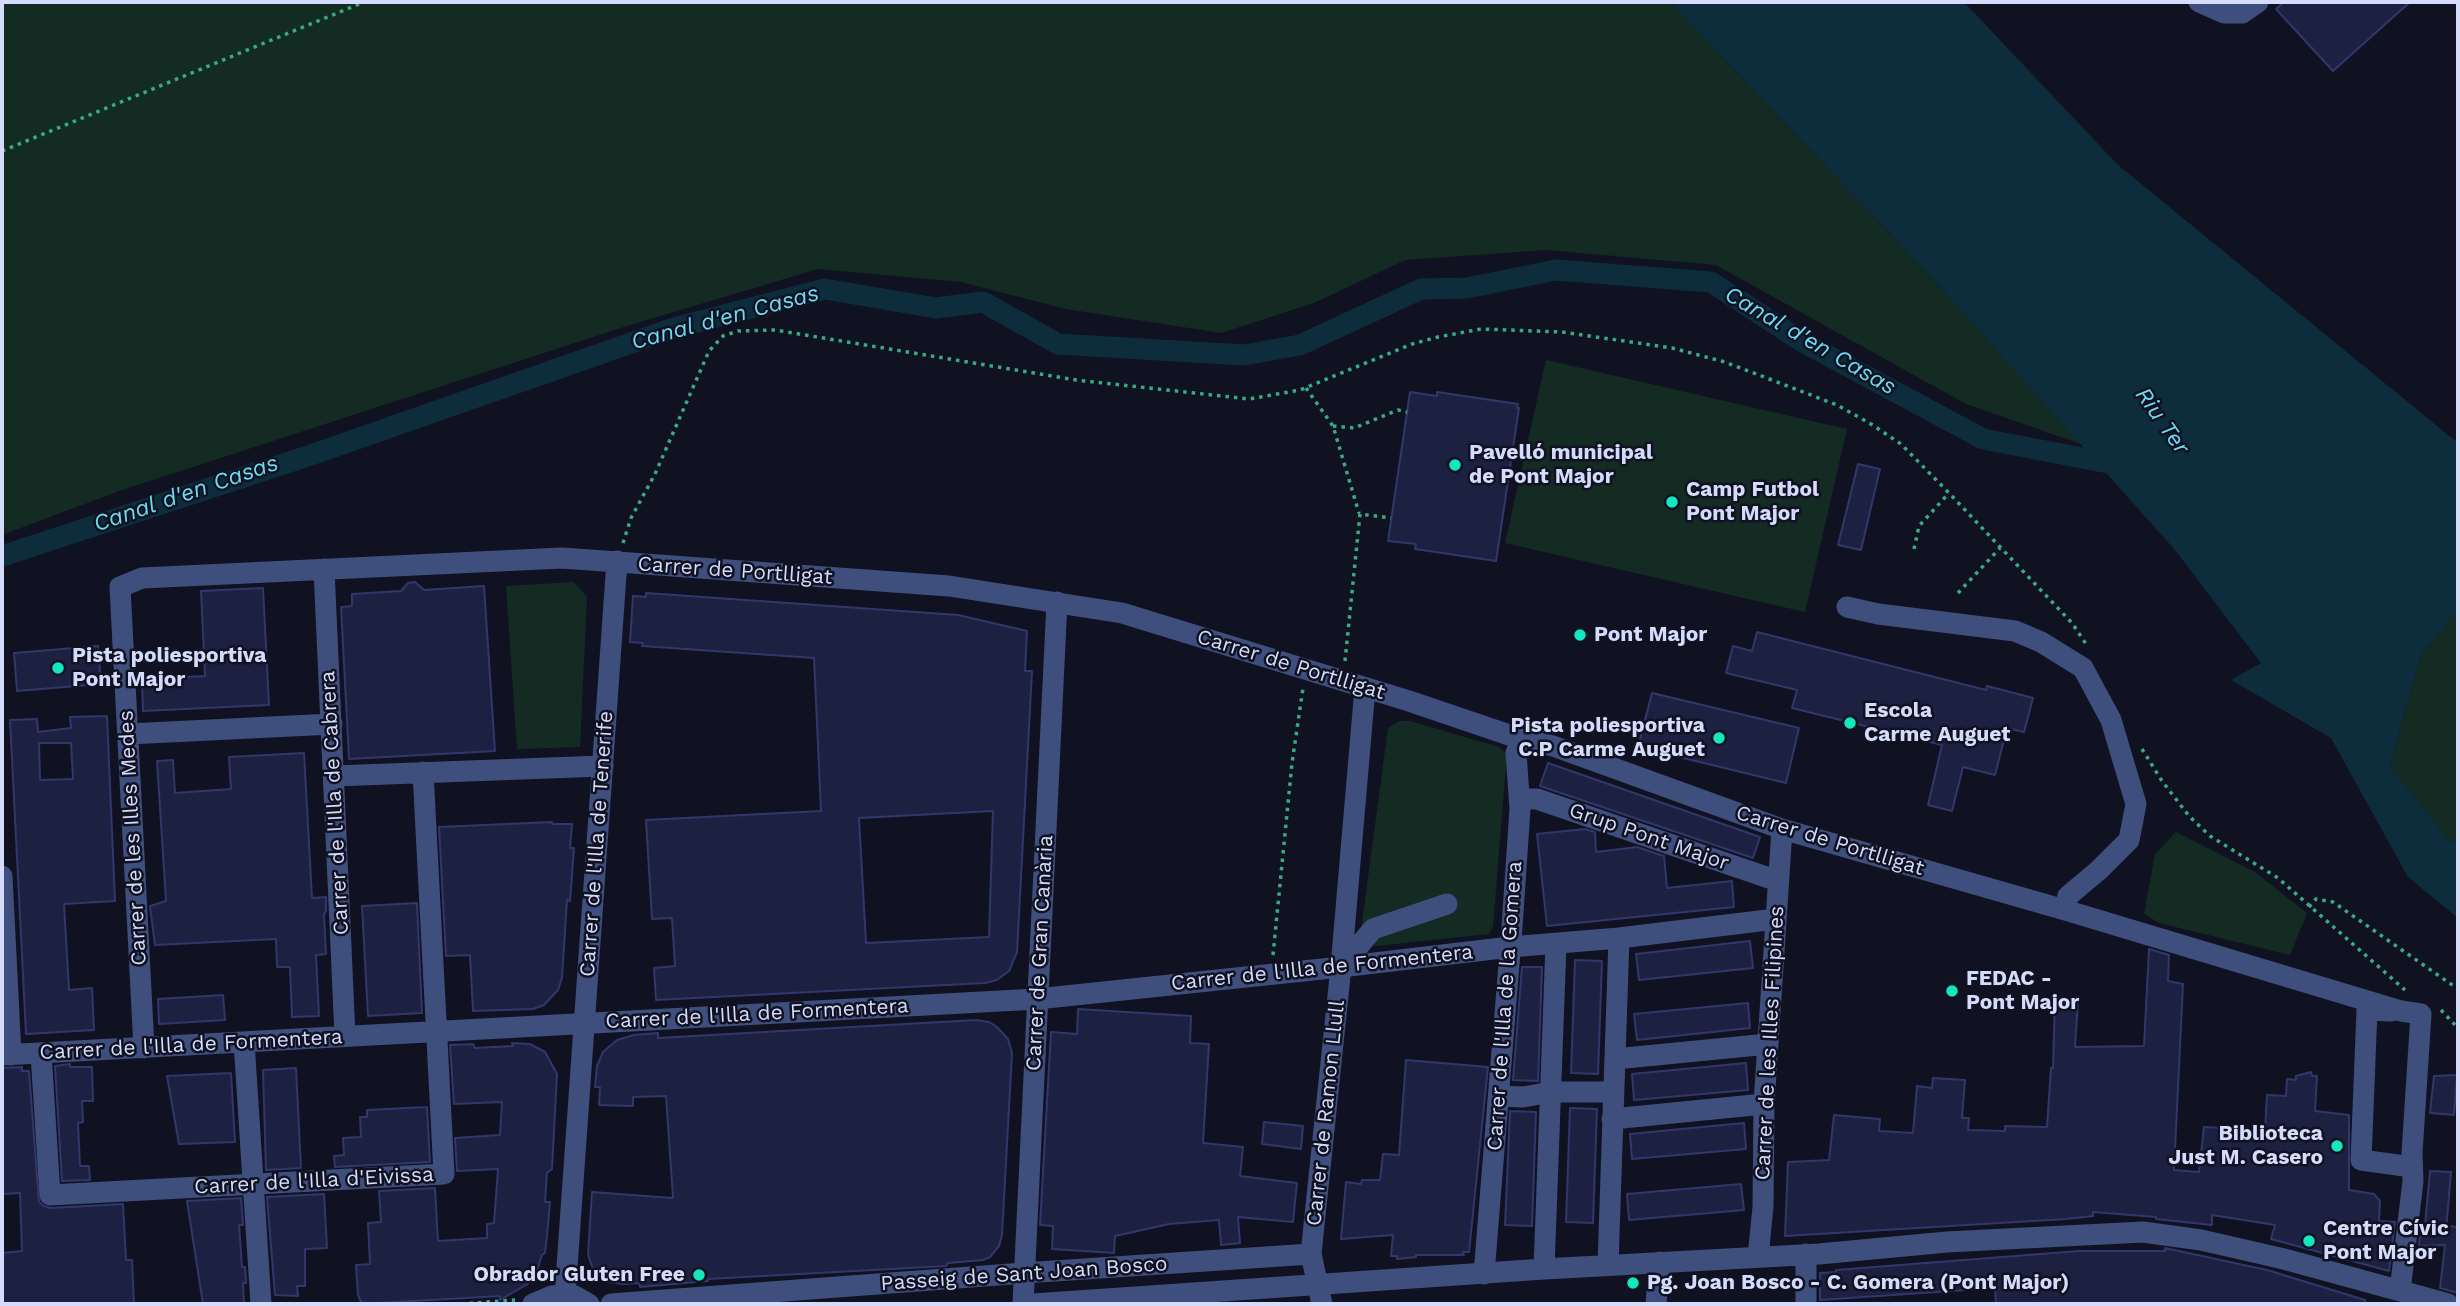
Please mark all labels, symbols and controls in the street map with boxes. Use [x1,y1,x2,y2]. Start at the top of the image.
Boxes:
water label: Canal d'en Casas [628,280,822,356]
water label: Canal d'en Casas [1719,281,1901,401]
water label: Riu Ter [2129,382,2195,460]
place label: Pavelló municipal de Pont Major [1469,440,1653,490]
water label: Canal d'en Casas [90,449,282,539]
marker: Pavelló municipal de Pont Major [1447,457,1463,473]
place label: Camp Futbol Pont Major [1686,477,1819,527]
marker: Camp Futbol Pont Major [1664,494,1680,510]
street label: Carrer de Portlligat [637,552,833,590]
place label: Pont Major [1594,622,1707,648]
street label: Carrer de Portlligat [1194,624,1388,706]
marker: Pont Major [1572,627,1588,643]
place label: Pista poliesportiva Pont Major [72,643,266,693]
marker: Pista poliesportiva Pont Major [50,660,66,676]
street label: Carrer de l'Illa de Cabrera [315,670,355,936]
place label: Escola Carme Auguet [1864,698,2011,748]
street label: Carrer de les Illes Medes [114,710,152,966]
street label: Carrer de l'Illa de Tenerife [575,710,619,978]
place label: Pista poliesportiva C.P Carme Auguet [1511,713,1705,763]
marker: Escola Carme Auguet [1842,715,1858,731]
marker: Pista poliesportiva C.P Carme Auguet [1711,730,1727,746]
street label: Grup Pont Major [1566,798,1732,876]
street label: Carrer de Portlligat [1733,800,1927,882]
street label: Carrer de Gran Canària [1021,834,1059,1072]
street label: Carrer de l'Illa de la Gomera [1482,860,1528,1152]
street label: Carrer de les Illes Filipines [1750,905,1790,1181]
street label: Carrer de l'Illa de Formentera [1170,940,1474,996]
place label: FEDAC - Pont Major [1966,966,2079,1016]
marker: FEDAC - Pont Major [1944,983,1960,999]
street label: Carrer de l'Illa de Formentera [605,993,909,1035]
street label: Carrer de Ramon Llull [1302,999,1350,1227]
street label: Carrer de l'Illa de Formentera [39,1024,343,1066]
place label: Biblioteca Just M. Casero [2168,1121,2323,1171]
marker: Biblioteca Just M. Casero [2329,1138,2345,1154]
street label: Carrer de l'Illa d'Eivissa [194,1162,434,1200]
place label: Centre Cívic Pont Major [2323,1216,2449,1266]
marker: Centre Cívic Pont Major [2301,1233,2317,1249]
street label: Passeig de Sant Joan Bosco [880,1251,1168,1297]
place label: Obrador Gluten Free [473,1262,685,1288]
marker: Obrador Gluten Free [691,1267,707,1283]
place label: Pg. Joan Bosco - C. Gomera (Pont Major) [1647,1270,2069,1296]
marker: Pg. Joan Bosco - C. Gomera (Pont Major) [1625,1275,1641,1291]

